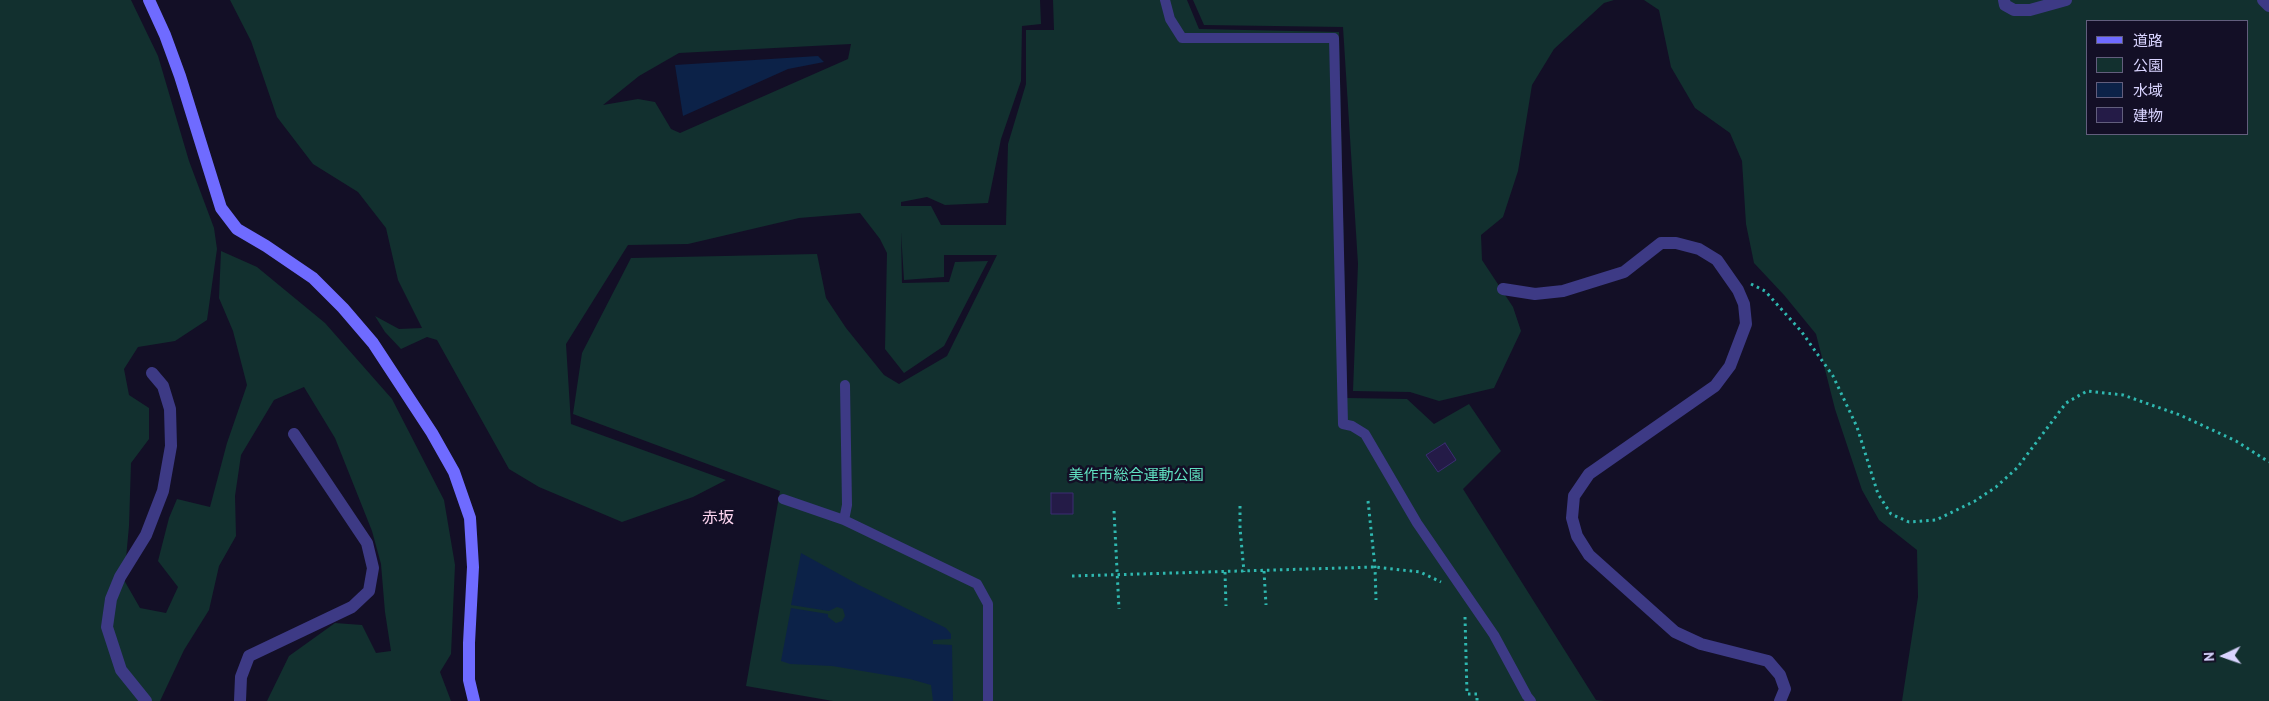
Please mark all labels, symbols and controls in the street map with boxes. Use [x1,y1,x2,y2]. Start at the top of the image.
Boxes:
legend [2086,20,2249,135]
text: 道路 [2133,31,2163,50]
text: 公園 [2133,56,2163,75]
text: 水域 [2133,81,2163,100]
text: 建物 [2133,106,2163,125]
park label: 美作市総合運動公園 [1069,467,1203,485]
district label: 赤坂 [702,508,734,528]
north arrow [2199,631,2249,681]
text: N [2200,652,2218,662]

